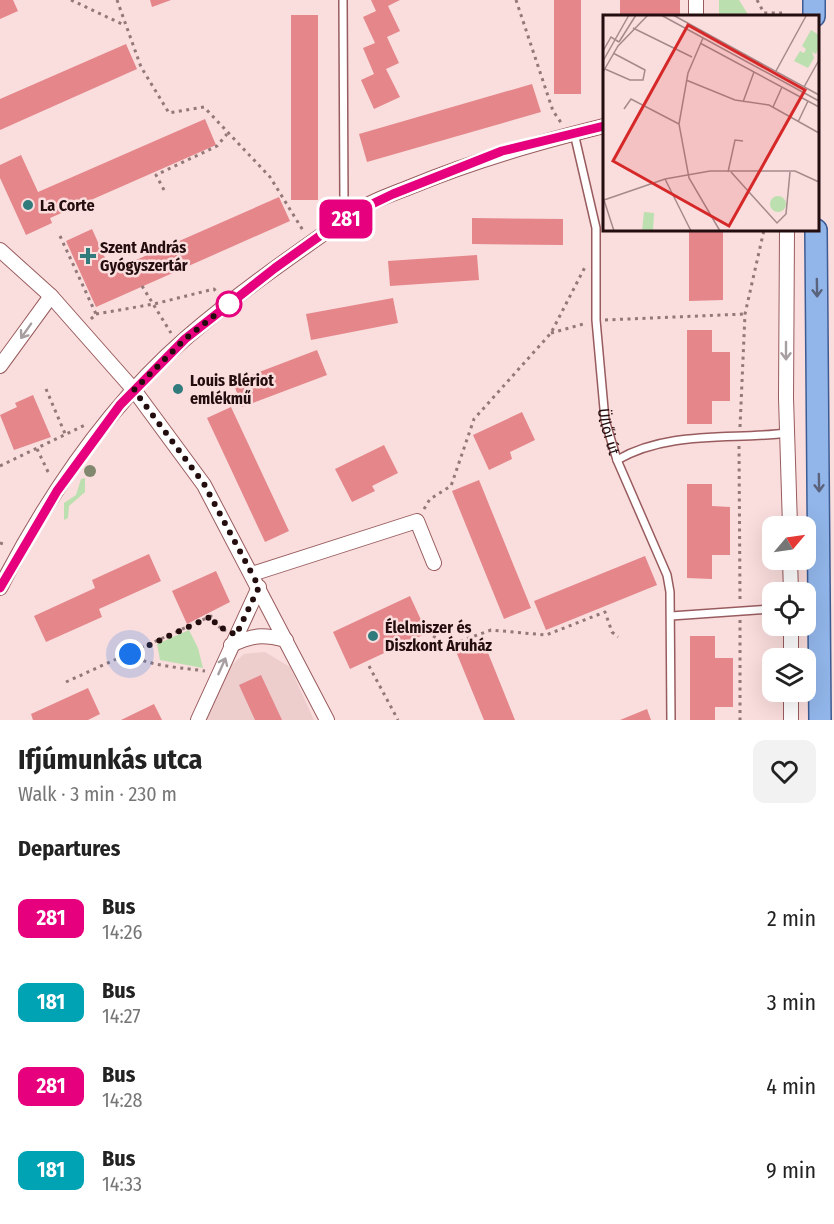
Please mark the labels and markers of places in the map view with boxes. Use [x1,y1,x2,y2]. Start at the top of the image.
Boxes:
place label: La Corte [40,196,95,215]
marker: La Corte [21,198,35,212]
place label: Szent András Gyógyszertár [100,238,188,275]
marker: Szent András Gyógyszertár [81,249,95,263]
unlabelled marker [216,291,242,317]
place label: Louis Blériot emlékmű [190,371,274,408]
marker: Louis Blériot emlékmű [171,382,185,396]
place label: Élelmiszer és Diszkont Áruház [385,617,492,655]
marker: Élelmiszer és Diszkont Áruház [366,629,380,643]

